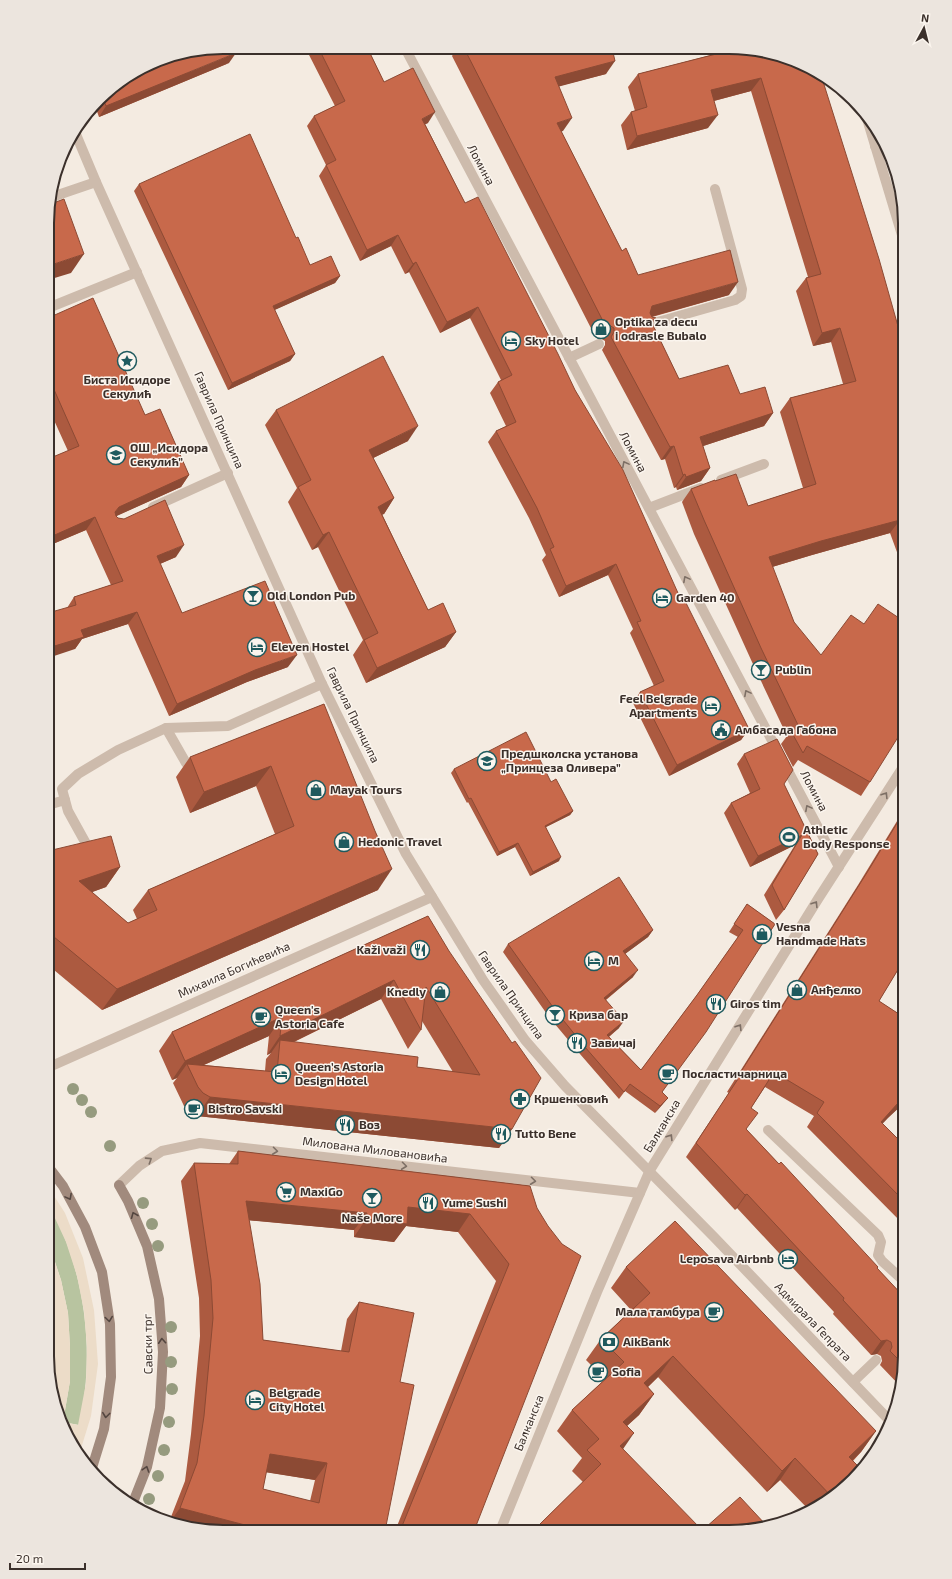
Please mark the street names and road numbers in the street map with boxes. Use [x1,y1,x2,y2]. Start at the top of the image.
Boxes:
street label: Ломина [465,142,498,187]
street label: Гаврила Принципа [192,369,248,470]
street label: Ломина [617,429,650,474]
street label: Гаврила Принципа [325,664,383,765]
street label: Ломина [798,768,831,813]
street label: Михаила Богићевића [175,938,292,1000]
street label: Гаврила Принципа [476,947,548,1041]
street label: Балканска [640,1096,682,1155]
street label: Милована Миловановића [302,1133,449,1165]
street label: Адмирала Гепрата [773,1279,855,1364]
street label: Савски трг [139,1313,155,1374]
street label: Балканска [510,1392,546,1453]

